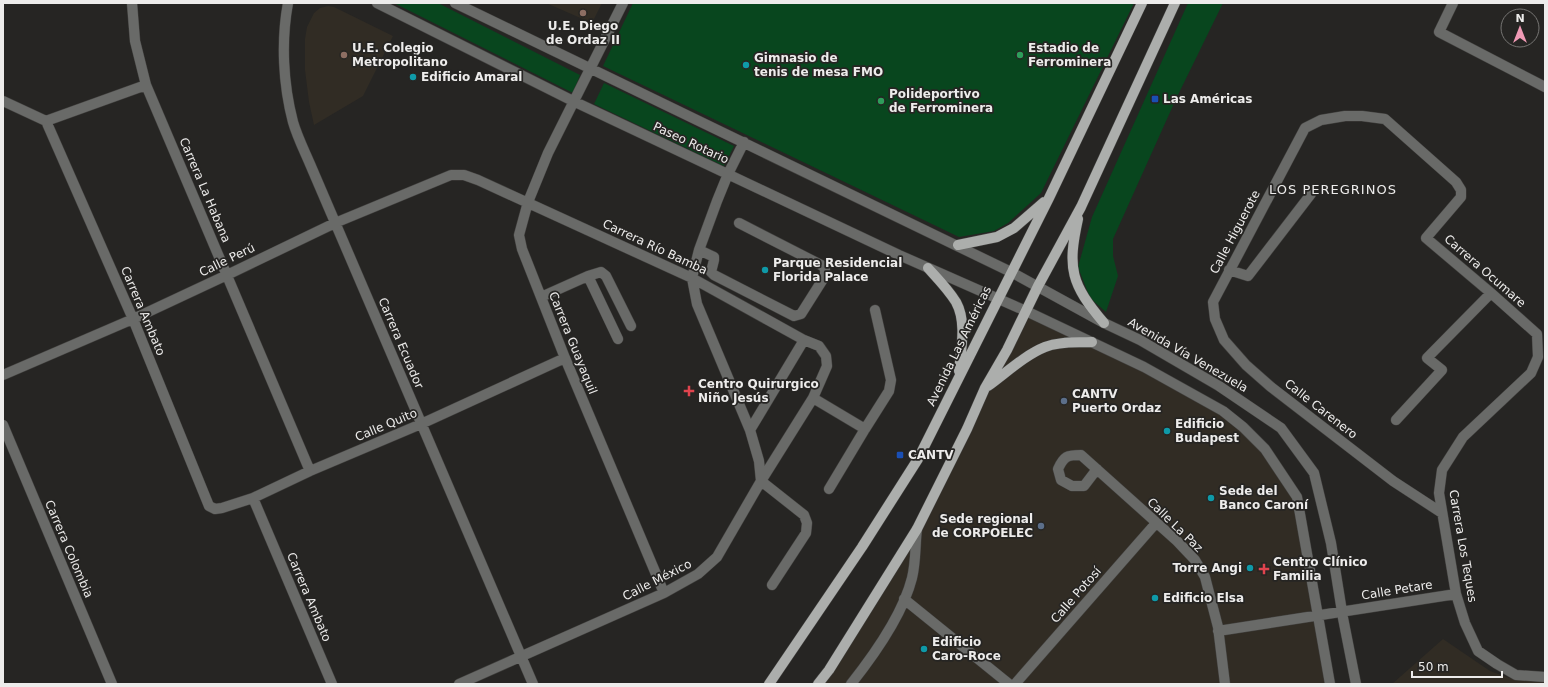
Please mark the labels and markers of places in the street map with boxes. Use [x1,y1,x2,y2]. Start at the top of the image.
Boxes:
marker: U.E. Diego de Ordaz II [578,8,588,18]
place label: U.E. Diego de Ordaz II [546,19,620,47]
place label: U.E. Colegio Metropolitano [352,41,448,69]
place label: Estadio de Ferrominera [1028,41,1111,69]
marker: U.E. Colegio Metropolitano [339,50,349,60]
marker: Estadio de Ferrominera [1015,50,1025,60]
place label: Gimnasio de tenis de mesa FMO [754,51,883,79]
marker: Gimnasio de tenis de mesa FMO [741,60,751,70]
place label: Edificio Amaral [421,70,522,84]
marker: Edificio Amaral [408,72,418,82]
place label: Polideportivo de Ferrominera [889,87,993,115]
place label: Las Américas [1163,92,1252,106]
marker: Las Américas [1150,94,1160,104]
marker: Polideportivo de Ferrominera [876,96,886,106]
place label: Parque Residencial Florida Palace [773,256,902,284]
marker: Parque Residencial Florida Palace [760,265,770,275]
place label: Centro Quirurgico Niño Jesús [698,377,819,405]
marker: Centro Quirurgico Niño Jesús [683,385,695,397]
place label: CANTV Puerto Ordaz [1072,387,1161,415]
marker: CANTV Puerto Ordaz [1059,396,1069,406]
place label: Edificio Budapest [1175,417,1239,445]
marker: Edificio Budapest [1162,426,1172,436]
place label: CANTV [908,448,954,462]
marker: CANTV [895,450,905,460]
place label: Sede del Banco Caroní [1219,484,1309,512]
marker: Sede del Banco Caroní [1206,493,1216,503]
place label: Sede regional de CORPOELEC [932,512,1033,540]
marker: Sede regional de CORPOELEC [1036,521,1046,531]
place label: Centro Clínico Familia [1273,555,1368,583]
place label: Torre Angi [1172,561,1242,575]
marker: Torre Angi [1245,563,1255,573]
marker: Centro Clínico Familia [1258,563,1270,575]
place label: Edificio Elsa [1163,591,1244,605]
marker: Edificio Elsa [1150,593,1160,603]
place label: Edificio Caro-Roce [932,635,1001,663]
marker: Edificio Caro-Roce [919,644,929,654]

